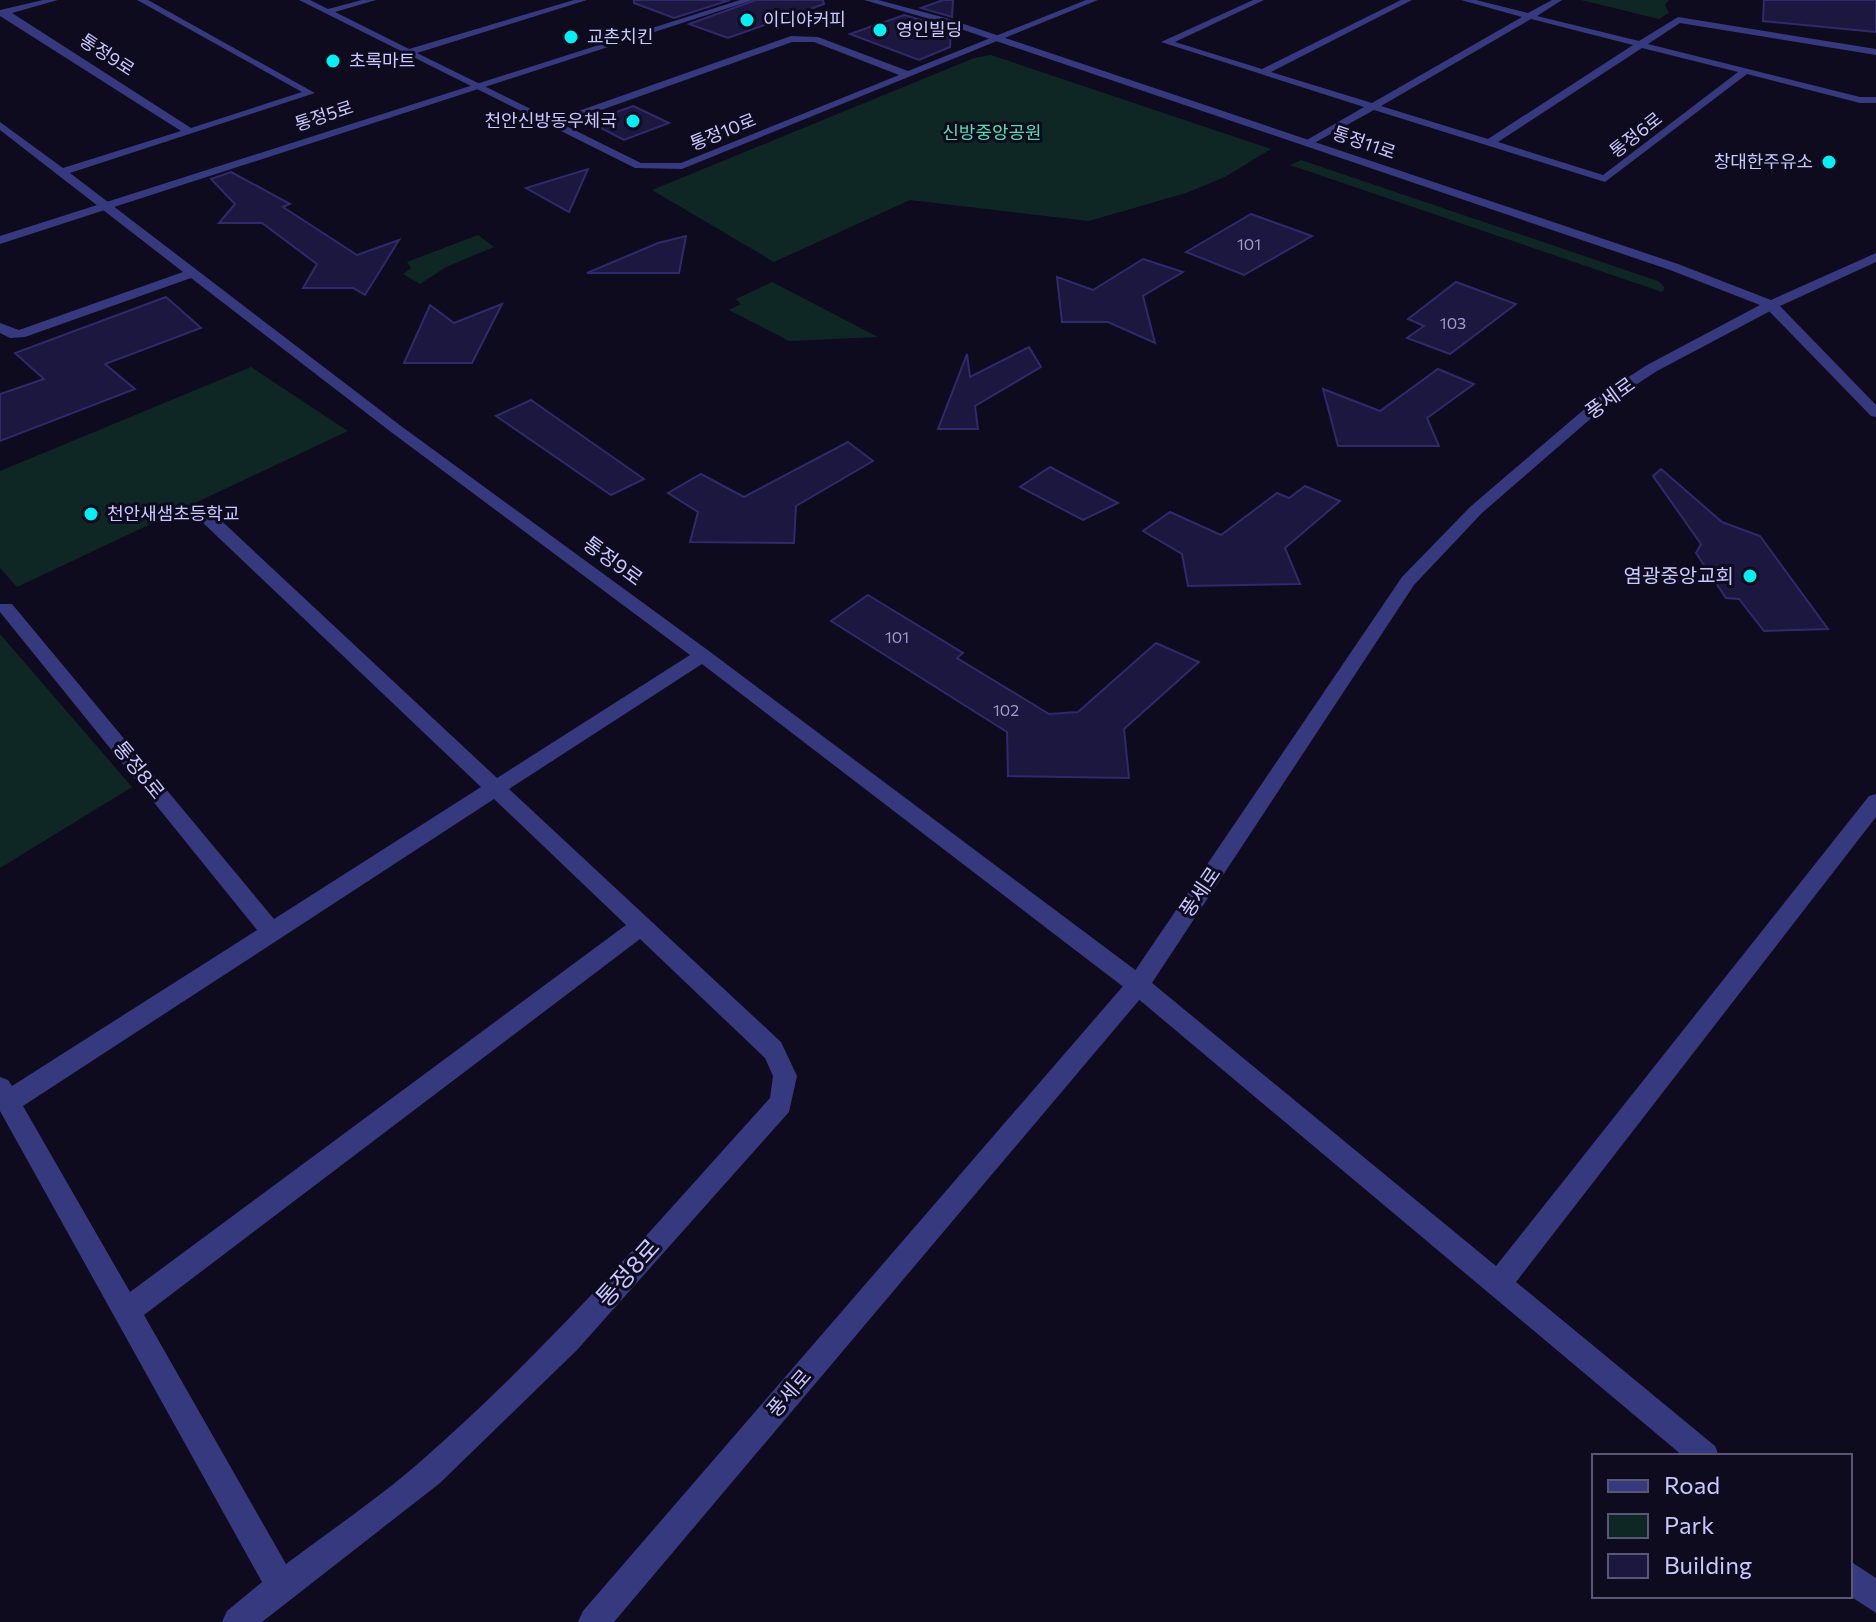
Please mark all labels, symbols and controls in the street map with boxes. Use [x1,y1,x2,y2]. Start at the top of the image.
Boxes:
place label: 이디야커피 [763,8,846,30]
marker: 이디야커피 [738,11,756,29]
place label: 영인빌딩 [896,18,962,40]
marker: 영인빌딩 [871,21,889,39]
place label: 교촌치킨 [587,25,653,47]
street label: 통정9로 [76,28,139,80]
marker: 교촌치킨 [562,28,580,46]
place label: 초록마트 [349,49,415,71]
marker: 초록마트 [324,52,342,70]
street label: 통정5로 [292,95,356,135]
street label: 통정6로 [1605,107,1666,162]
street label: 통정10로 [686,108,759,154]
place label: 천안신방동우체국 [485,109,617,131]
marker: 천안신방동우체국 [624,112,642,130]
park label: 신방중앙공원 [942,121,1042,143]
street label: 통정11로 [1330,121,1399,163]
place label: 창대한주유소 [1714,150,1813,172]
marker: 창대한주유소 [1820,153,1838,171]
house number: 101 [1237,234,1261,253]
house number: 103 [1440,313,1466,332]
street label: 풍세로 [1580,371,1639,423]
place label: 천안새샘초등학교 [107,502,239,524]
marker: 천안새샘초등학교 [82,505,100,523]
street label: 통정9로 [579,531,648,590]
place label: 염광중앙교회 [1624,563,1734,587]
marker: 염광중앙교회 [1741,567,1759,585]
house number: 101 [885,627,909,646]
house number: 102 [993,700,1019,719]
street label: 통정8로 [109,736,170,803]
street label: 풍세로 [1174,862,1225,921]
street label: 통정8로 [589,1232,665,1312]
street label: 풍세로 [761,1364,815,1421]
legend [1592,1454,1852,1598]
text: Road [1664,1470,1720,1499]
text: Park [1664,1510,1714,1539]
text: Building [1664,1550,1752,1579]

